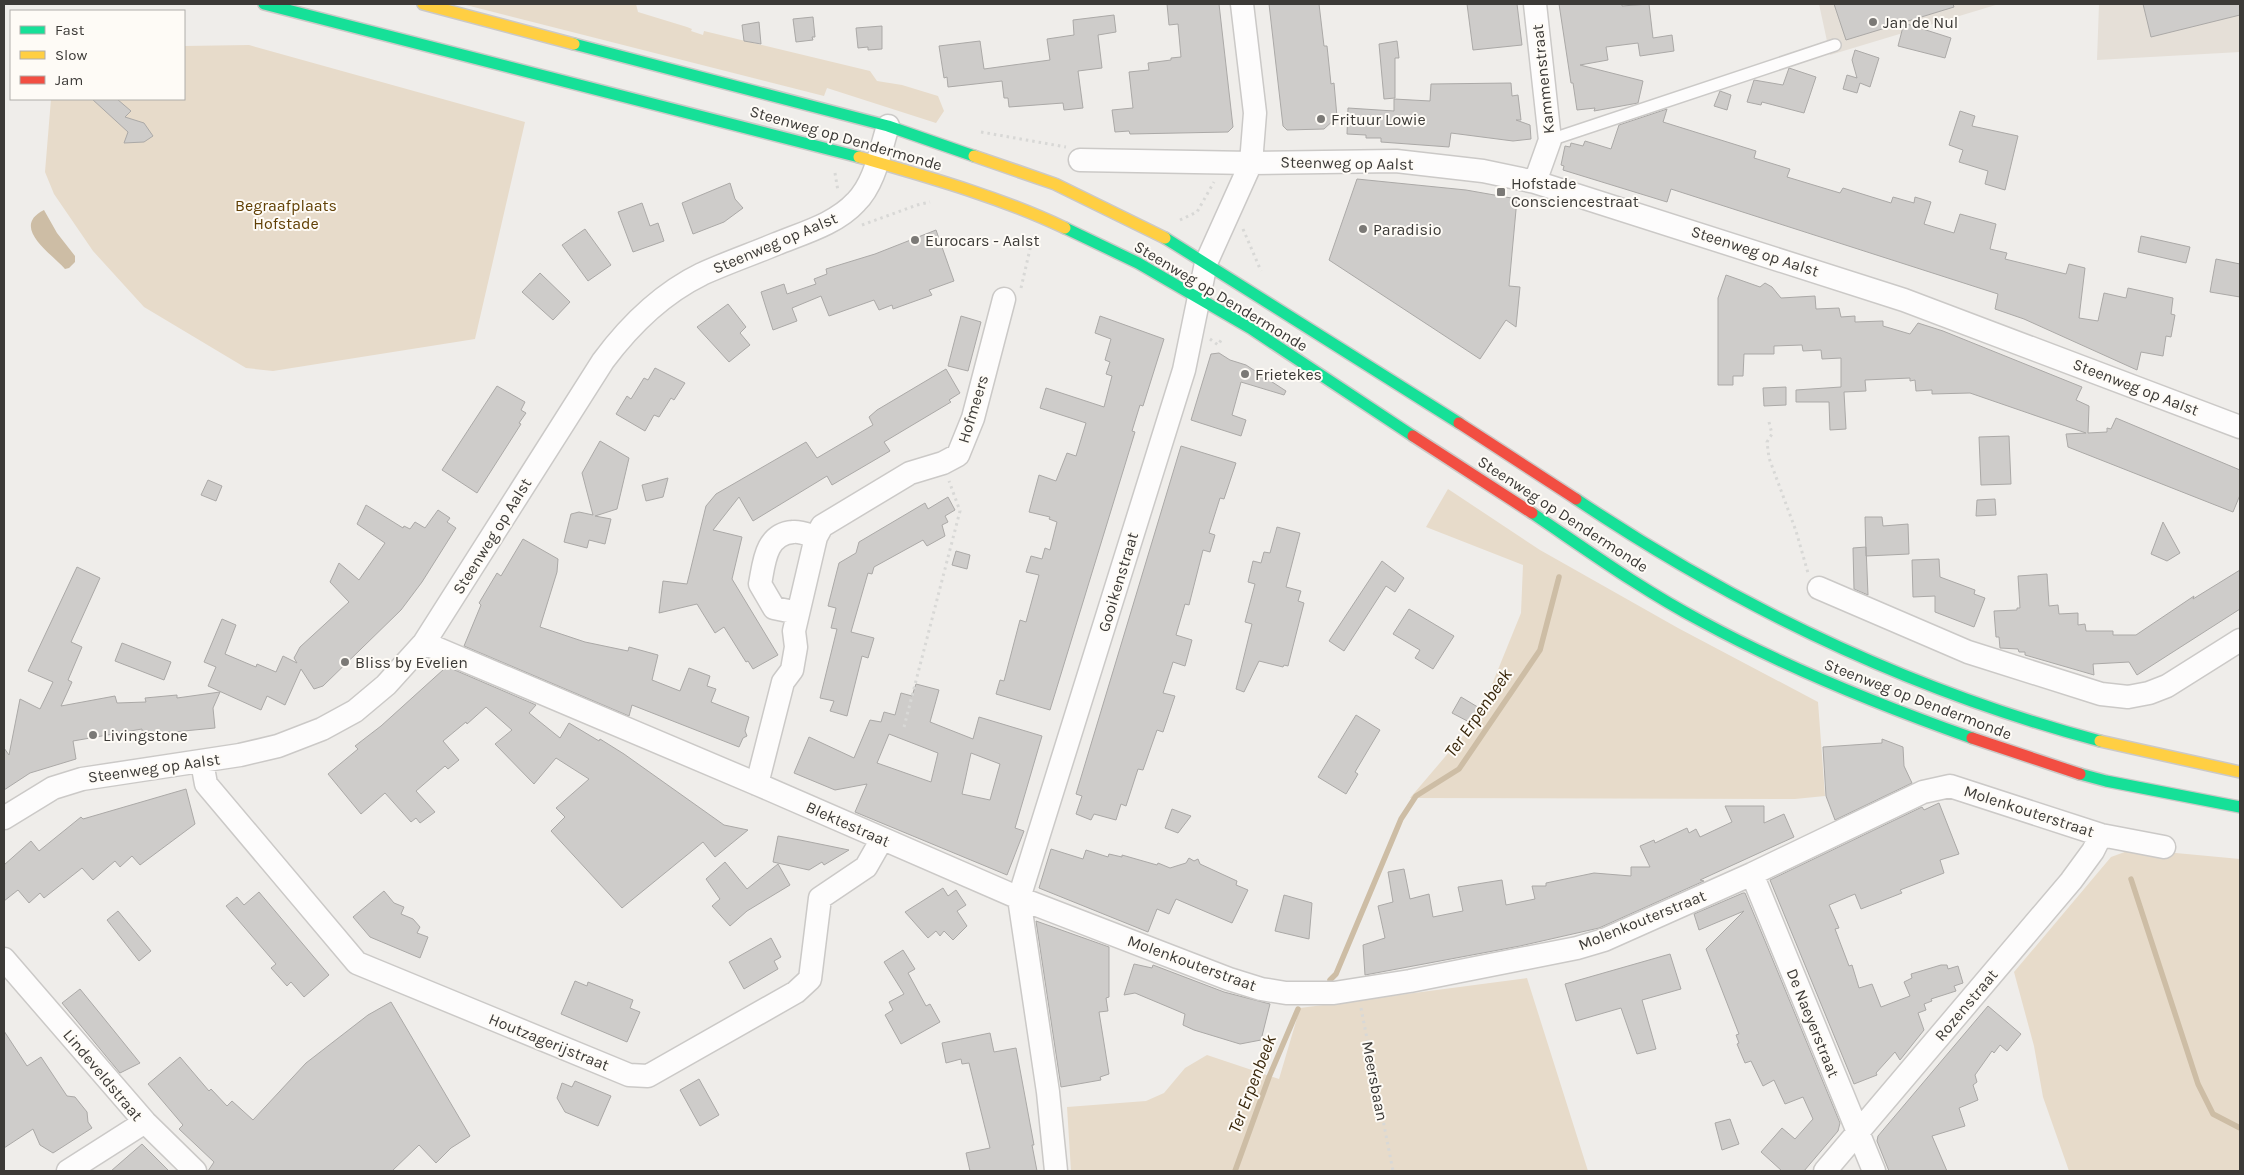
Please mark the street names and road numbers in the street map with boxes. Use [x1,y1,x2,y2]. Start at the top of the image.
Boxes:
street label: Kammenstraat [1528,23,1558,135]
street label: Steenweg op Dendermonde [748,101,944,175]
street label: Steenweg op Aalst [1280,152,1414,174]
street label: Steenweg op Aalst [710,208,840,278]
street label: Steenweg op Aalst [1689,221,1821,281]
street label: Steenweg op Dendermonde [1131,237,1311,355]
street label: Steenweg op Aalst [2070,354,2202,420]
street label: Hofmeers [954,373,992,445]
street label: Steenweg op Dendermonde [1474,452,1652,576]
street label: Steenweg op Aalst [449,474,535,598]
street label: Gooikenstraat [1094,530,1142,634]
street label: Steenweg op Dendermonde [1822,654,2014,744]
street label: Steenweg op Aalst [87,749,221,787]
street label: Molenkouterstraat [1961,781,2097,841]
street label: Blektestraat [803,797,893,851]
street label: Molenkouterstraat [1575,886,1709,954]
street label: Molenkouterstraat [1125,931,1259,995]
street label: Rozenstraat [1930,965,2002,1045]
street label: De Naeyerstraat [1782,966,1844,1080]
street label: Houtzagerijstraat [486,1009,612,1075]
street label: Lindeveldstraat [59,1025,147,1125]
street label: Meersbaan [1358,1039,1392,1123]

